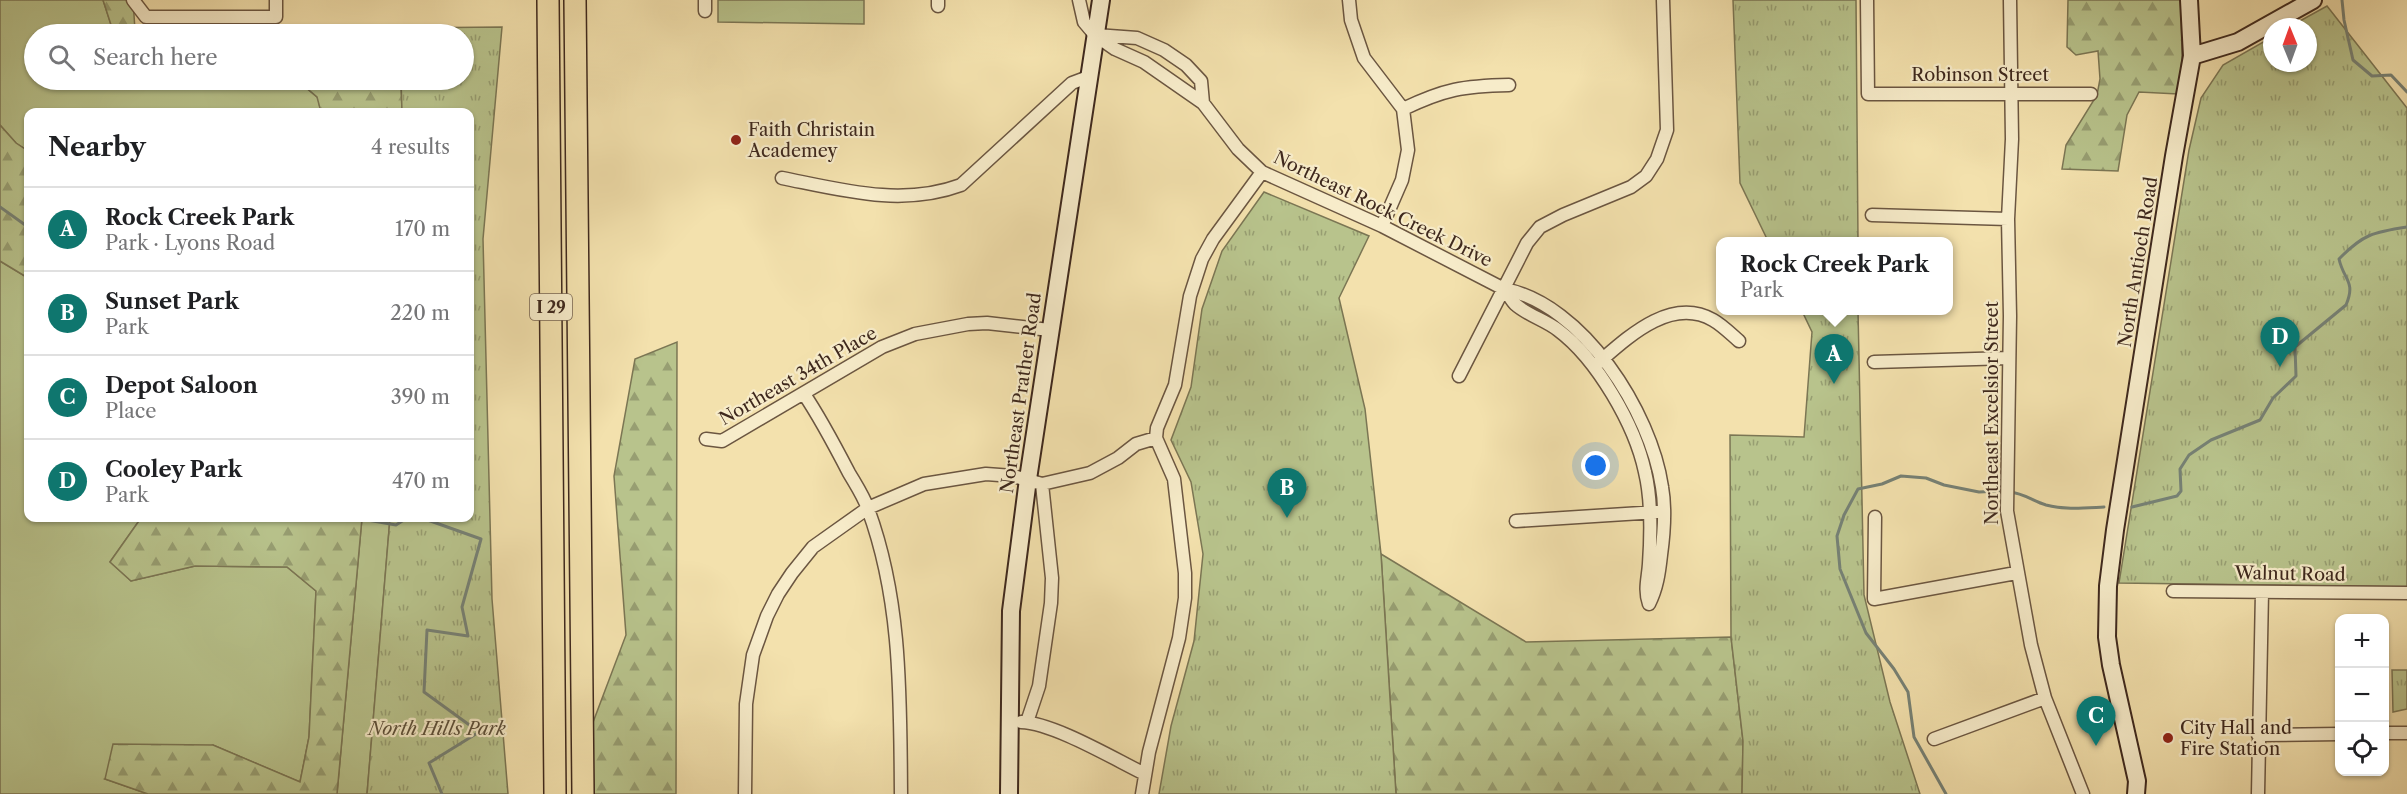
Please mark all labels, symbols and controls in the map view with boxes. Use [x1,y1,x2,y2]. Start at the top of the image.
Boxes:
north arrow [2263,18,2317,72]
search box [24,24,474,90]
icon: search [45,41,78,74]
text: Search here [93,44,218,71]
street label: Robinson Street [1911,64,2049,86]
place label: Faith Christain Academey [747,119,875,162]
text: Nearby [48,131,146,163]
marker: Faith Christain Academey [729,133,743,147]
text: 4 results [371,135,450,159]
street label: Northeast Rock Creek Drive [1270,146,1496,272]
street label: North Antioch Road [2114,175,2162,349]
text: Rock Creek Park [105,204,294,231]
text: A [60,217,75,241]
text: 170 m [395,217,450,241]
text: Park · Lyons Road [105,231,275,255]
popup [1716,237,1953,315]
text: Rock Creek Park [1740,251,1929,278]
text: Park [1740,278,1783,302]
text: Sunset Park [105,288,239,315]
street label: Northeast Prather Road [996,291,1046,495]
road number: I 29 [530,294,572,320]
street label: Northeast Excelsior Street [1981,300,2003,525]
text: B [60,301,75,325]
text: 220 m [390,301,450,325]
text: Park [105,315,148,339]
pin: D [2260,318,2300,367]
street label: Northeast 34th Place [715,322,881,430]
pin: A [1814,334,1854,384]
text: Depot Saloon [105,372,258,399]
text: C [59,385,76,409]
text: 390 m [391,385,450,409]
text: Place [105,399,156,423]
your location [1581,451,1610,480]
text: Cooley Park [105,456,242,483]
pin: B [1268,468,1306,518]
text: D [59,469,76,493]
text: 470 m [392,469,450,493]
text: Park [105,483,148,507]
street label: Walnut Road [2233,562,2346,586]
map controls [2335,614,2389,776]
button: + [2335,614,2389,668]
button: − [2335,668,2389,722]
pin: C [2076,696,2116,746]
place label: City Hall and Fire Station [2180,717,2292,760]
park label: North Hills Park [366,718,506,740]
button: locate [2335,722,2389,776]
marker: City Hall and Fire Station [2161,731,2175,745]

